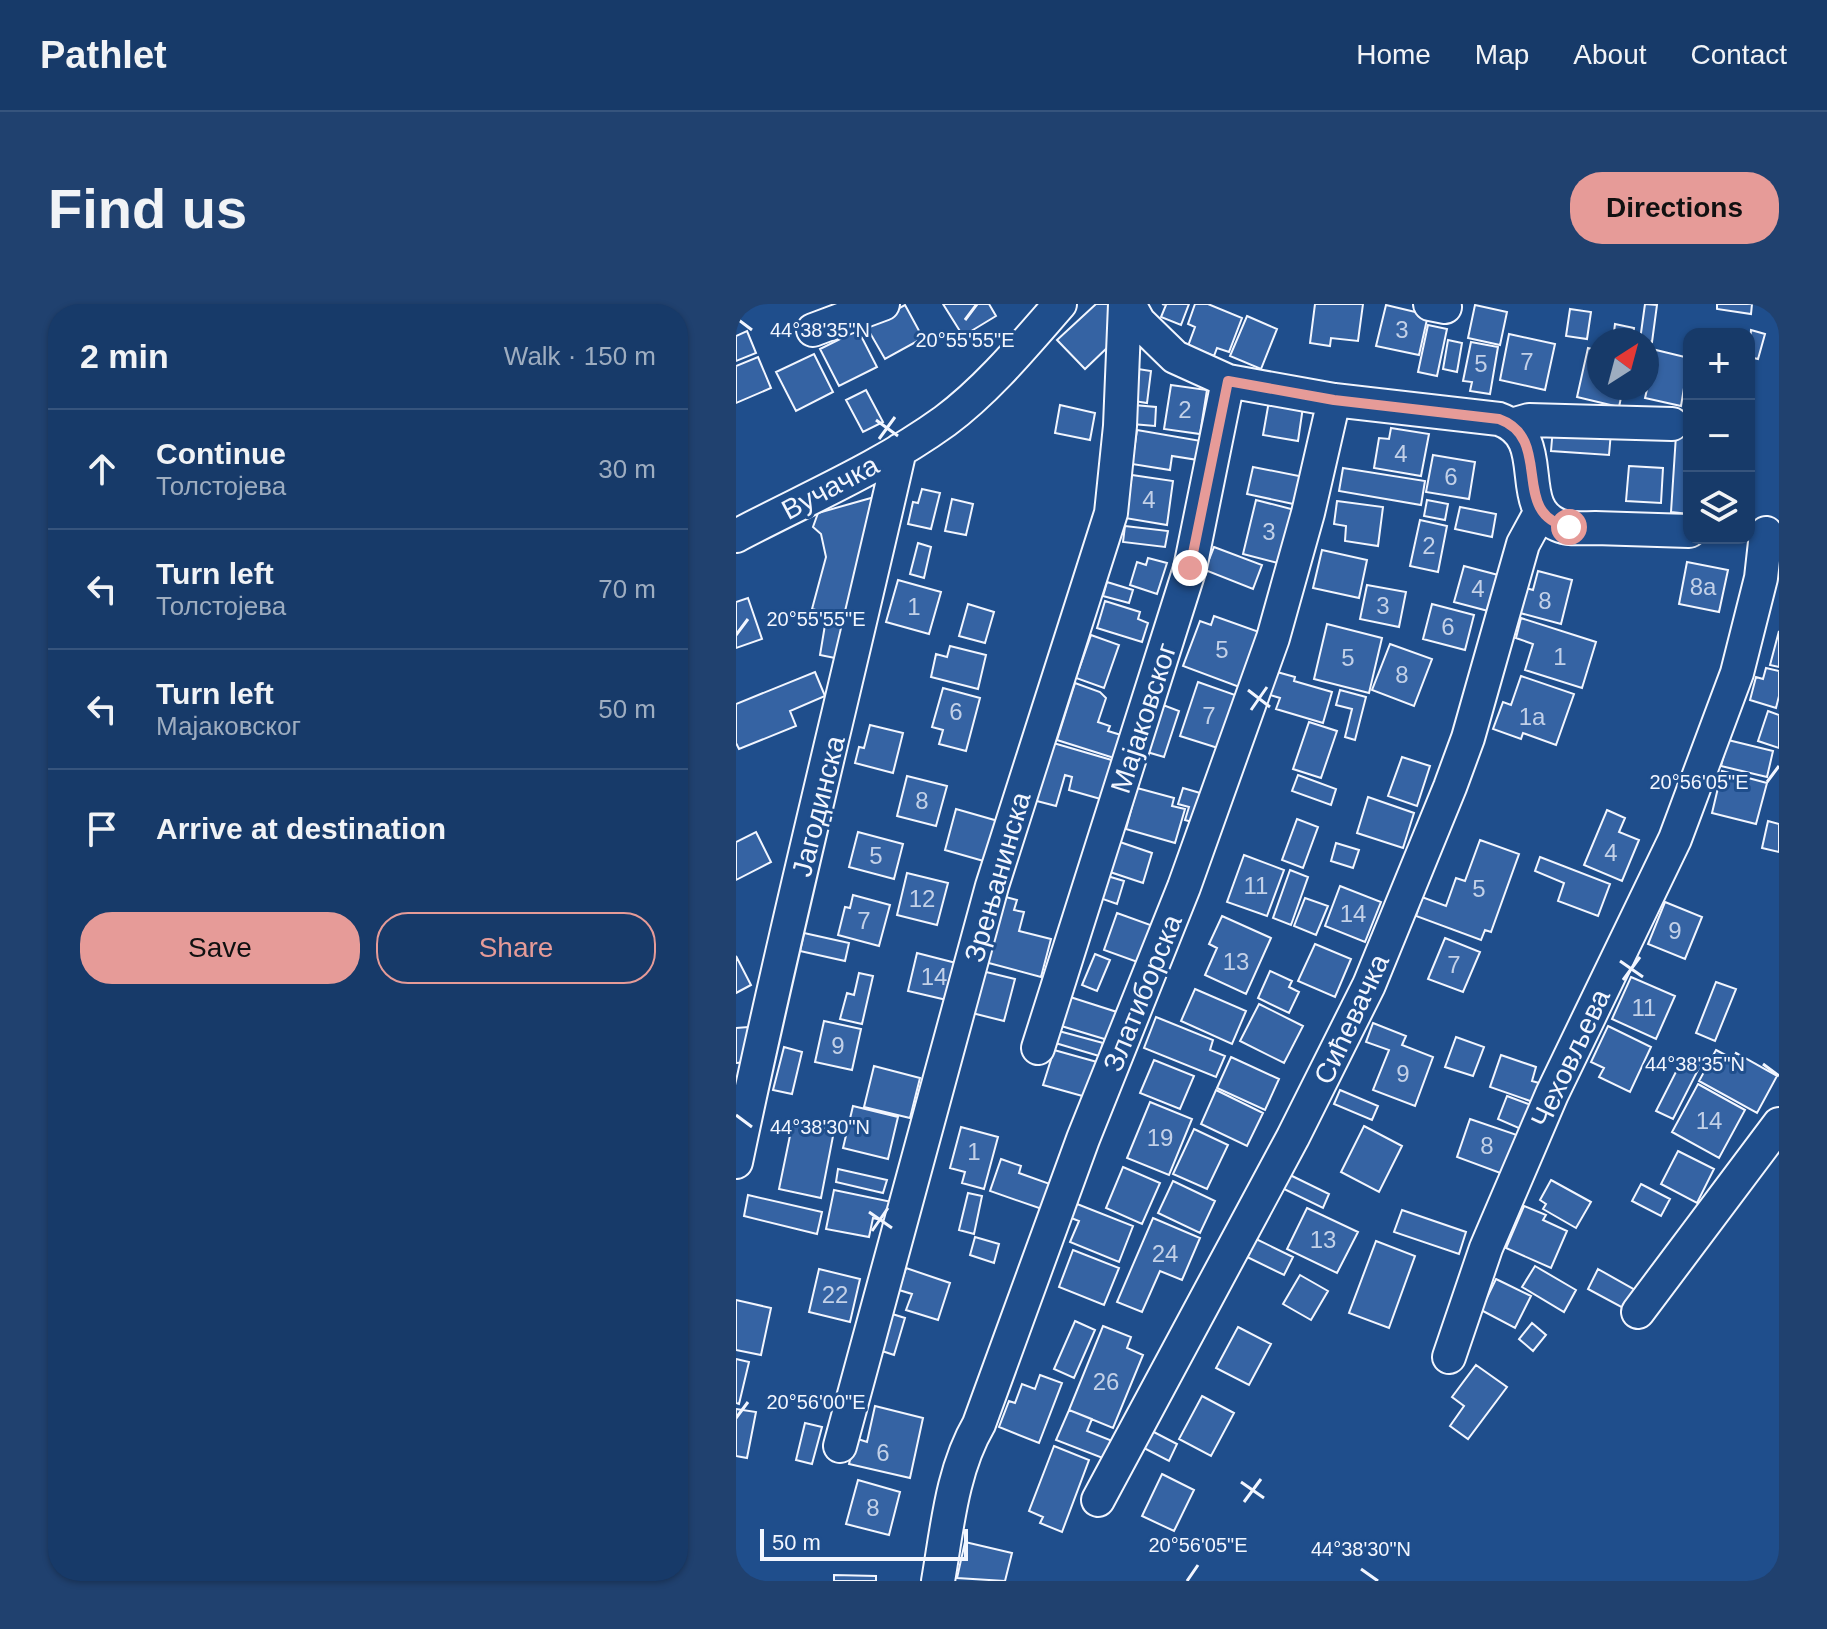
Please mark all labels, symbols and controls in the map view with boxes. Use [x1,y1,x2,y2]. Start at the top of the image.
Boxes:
text: Pathlet [40,34,167,76]
text: Home [1356,39,1431,70]
text: Map [1475,39,1529,70]
text: About [1573,39,1647,70]
text: Contact [1691,39,1787,70]
button: Directions [1570,172,1779,244]
text: Find us [48,177,247,240]
house number: 3 [1395,316,1409,343]
text: 44°38'35"N [770,319,870,341]
north arrow [1587,328,1659,400]
map controls [1683,328,1755,544]
button: + [1683,328,1755,400]
text: 20°55'55"E [916,329,1015,351]
text: 2 min [80,337,169,375]
text: Walk · 150 m [504,341,656,371]
house number: 7 [1520,348,1534,375]
house number: 5 [1474,350,1488,377]
house number: 2 [1178,396,1192,423]
button: − [1683,400,1755,472]
text: Continue [156,437,286,470]
house number: 4 [1394,440,1408,467]
icon: ahead [80,447,124,491]
street label: Вучачка [777,449,884,526]
text: 30 m [598,454,656,484]
house number: 6 [1444,463,1458,490]
text: Толстојева [156,471,286,501]
button: layers [1683,472,1755,544]
house number: 4 [1142,486,1156,513]
route start [1551,509,1587,545]
house number: 3 [1262,518,1276,545]
house number: 2 [1422,532,1436,559]
route end [1172,550,1208,586]
text: Turn left [156,557,274,590]
icon: left [80,567,124,611]
house number: 8a [1690,573,1717,600]
text: 70 m [598,574,656,604]
house number: 4 [1471,575,1485,602]
house number: 8 [1538,587,1552,614]
text: Толстојева [156,591,286,621]
house number: 3 [1376,592,1390,619]
house number: 1 [907,593,921,620]
text: 20°55'55"E [767,608,866,630]
house number: 6 [1441,613,1455,640]
house number: 5 [1215,636,1229,663]
street label: Мајаковског [1105,639,1182,797]
house number: 1 [1553,643,1567,670]
house number: 5 [1341,644,1355,671]
house number: 8 [1395,661,1409,688]
text: Turn left [156,677,274,710]
icon: left [80,687,124,731]
text: 50 m [598,694,656,724]
house number: 6 [949,698,963,725]
house number: 7 [1202,702,1216,729]
house number: 1a [1519,703,1546,730]
text: Мајаковског [156,711,301,741]
street label: Јагодинска [786,732,851,880]
text: 20°56'05"E [1650,771,1749,793]
house number: 8 [915,787,929,814]
street label: Зрењанинска [958,788,1037,966]
icon: arrive [80,807,124,851]
text: Arrive at destination [156,812,446,845]
house number: 4 [1604,839,1618,866]
house number: 5 [869,842,883,869]
house number: 11 [1244,872,1268,899]
house number: 5 [1472,875,1486,902]
house number: 12 [909,885,935,912]
house number: 14 [1340,900,1366,927]
house number: 7 [857,907,871,934]
street label: Златиборска [1097,910,1188,1076]
button: Save [80,912,360,984]
button: Share [376,912,656,984]
house number: 9 [1668,917,1682,944]
house number: 13 [1223,948,1249,975]
street label: Сићевачка [1308,949,1395,1089]
house number: 7 [1447,951,1461,978]
house number: 14 [921,963,947,990]
street label: Чеховљева [1525,984,1616,1132]
house number: 11 [1632,994,1656,1021]
house number: 9 [831,1032,845,1059]
text: 44°38'35"N [1645,1053,1745,1075]
house number: 9 [1396,1060,1410,1087]
house number: 14 [1696,1107,1722,1134]
text: 44°38'30"N [770,1116,870,1138]
house number: 19 [1147,1124,1173,1151]
house number: 8 [1480,1132,1494,1159]
house number: 1 [967,1138,981,1165]
house number: 13 [1310,1226,1336,1253]
house number: 24 [1152,1240,1178,1267]
house number: 22 [822,1281,848,1308]
house number: 26 [1093,1368,1119,1395]
text: 20°56'00"E [767,1391,866,1413]
house number: 6 [876,1439,890,1466]
house number: 8 [866,1494,880,1521]
scale bar [760,1525,968,1561]
text: 50 m [772,1530,821,1555]
text: 20°56'05"E [1149,1534,1248,1556]
text: 44°38'30"N [1311,1538,1411,1560]

